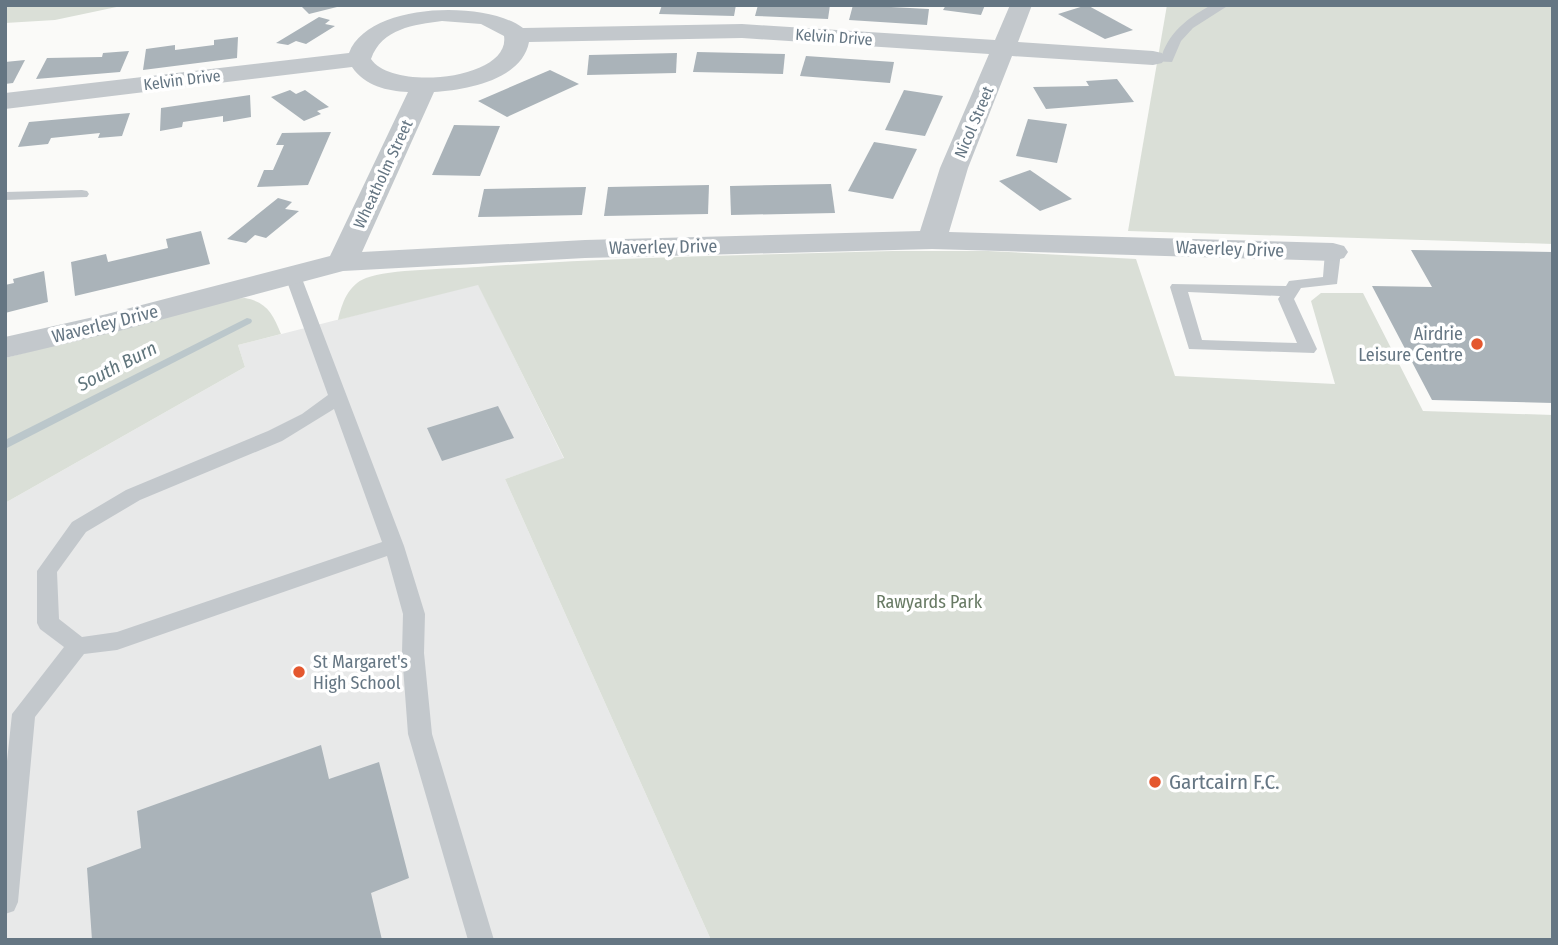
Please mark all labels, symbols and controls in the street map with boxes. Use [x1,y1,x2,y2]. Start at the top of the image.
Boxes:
street label: Kelvin Drive [795,25,873,49]
street label: Kelvin Drive [142,66,222,94]
street label: Nicol Street [950,83,998,161]
street label: Wheatholm Street [350,116,417,231]
street label: Waverley Drive [609,235,718,259]
street label: Waverley Drive [1175,236,1285,262]
street label: Waverley Drive [50,300,160,348]
place label: Airdrie Leisure Centre [1358,323,1463,366]
water label: South Burn [72,336,161,396]
marker: Airdrie Leisure Centre [1469,336,1485,352]
park label: Rawyards Park [876,591,983,613]
place label: St Margaret's High School [313,651,408,694]
marker: St Margaret's High School [291,664,307,680]
place label: Gartcairn F.C. [1169,769,1280,795]
marker: Gartcairn F.C. [1147,774,1163,790]

